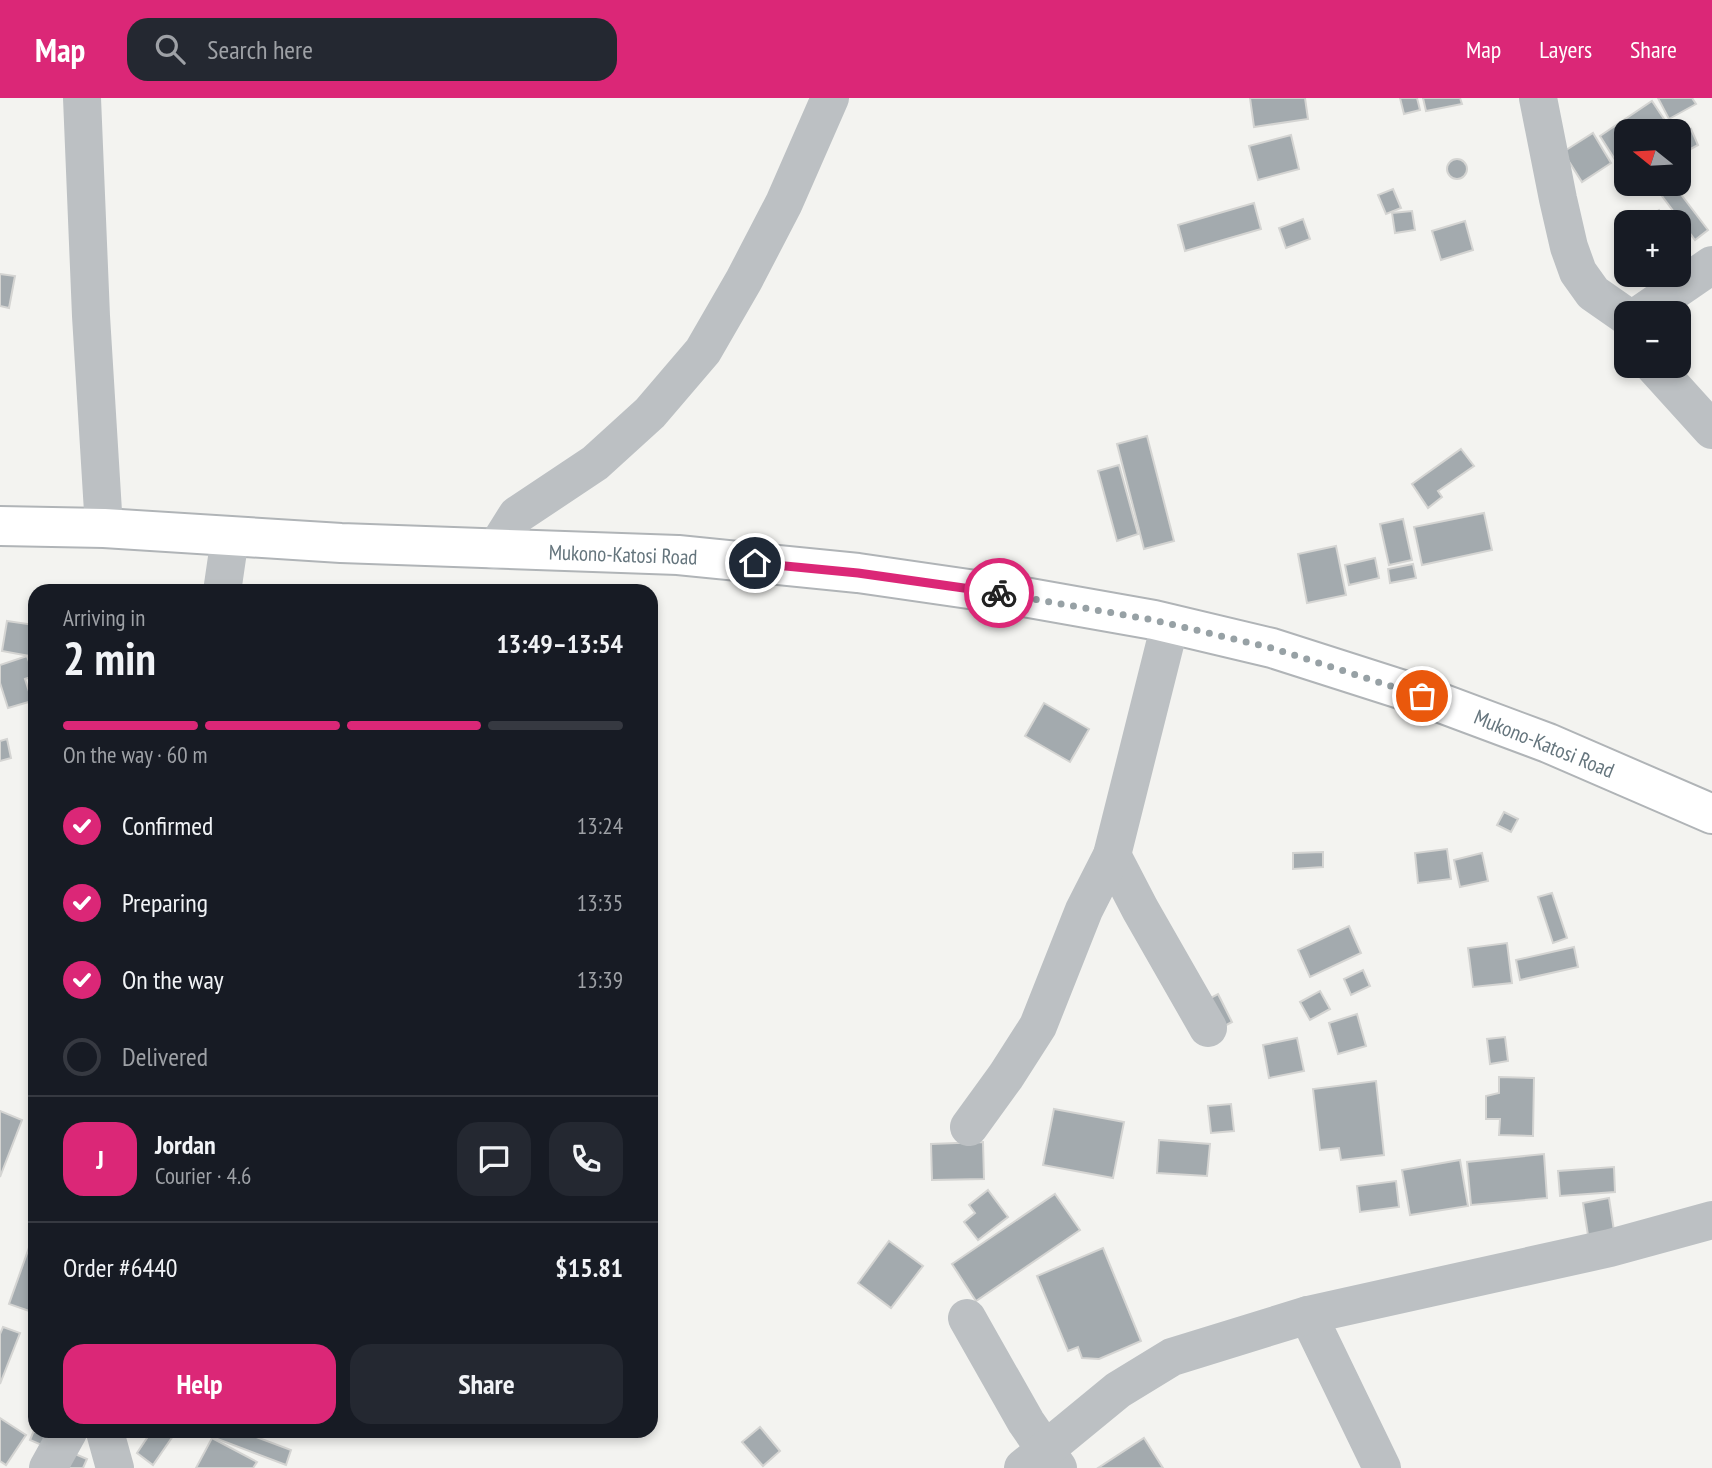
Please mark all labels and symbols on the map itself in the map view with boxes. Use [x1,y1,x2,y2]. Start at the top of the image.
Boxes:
north arrow [1614,119,1690,196]
pin [725,533,785,593]
street label: Mukono-Katosi Road [548,538,698,571]
courier [964,558,1034,628]
pin [1392,666,1452,726]
street label: Mukono-Katosi Road [1470,703,1618,784]

